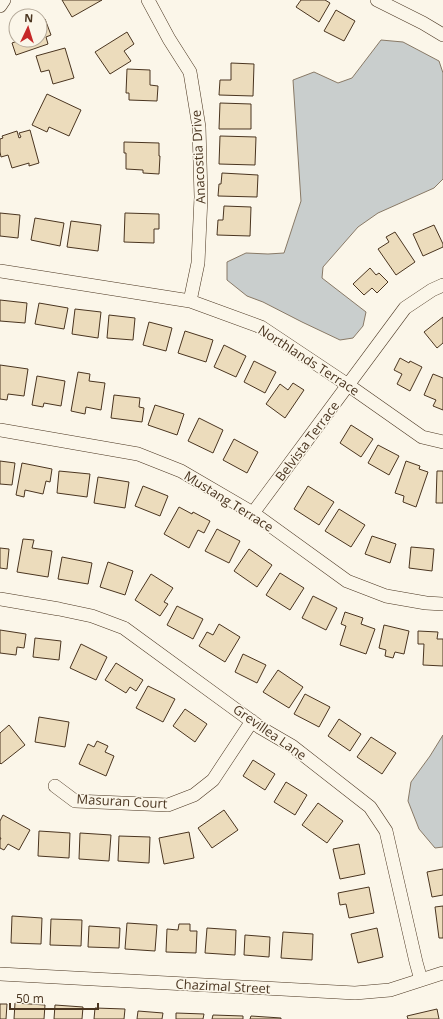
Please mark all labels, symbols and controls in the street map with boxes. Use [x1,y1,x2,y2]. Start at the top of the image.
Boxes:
north arrow [8,8,48,48]
text: N [24,10,34,25]
street label: Anacostia Drive [187,110,209,204]
street label: Northlands Terrace [255,320,363,400]
street label: Belvista Terrace [271,397,343,485]
street label: Mustang Terrace [181,466,277,536]
street label: Grevillea Lane [230,700,310,764]
street label: Masuran Court [76,790,168,812]
street label: Chazimal Street [175,975,271,997]
scale bar [10,985,98,1011]
text: 50 m [16,990,44,1007]

